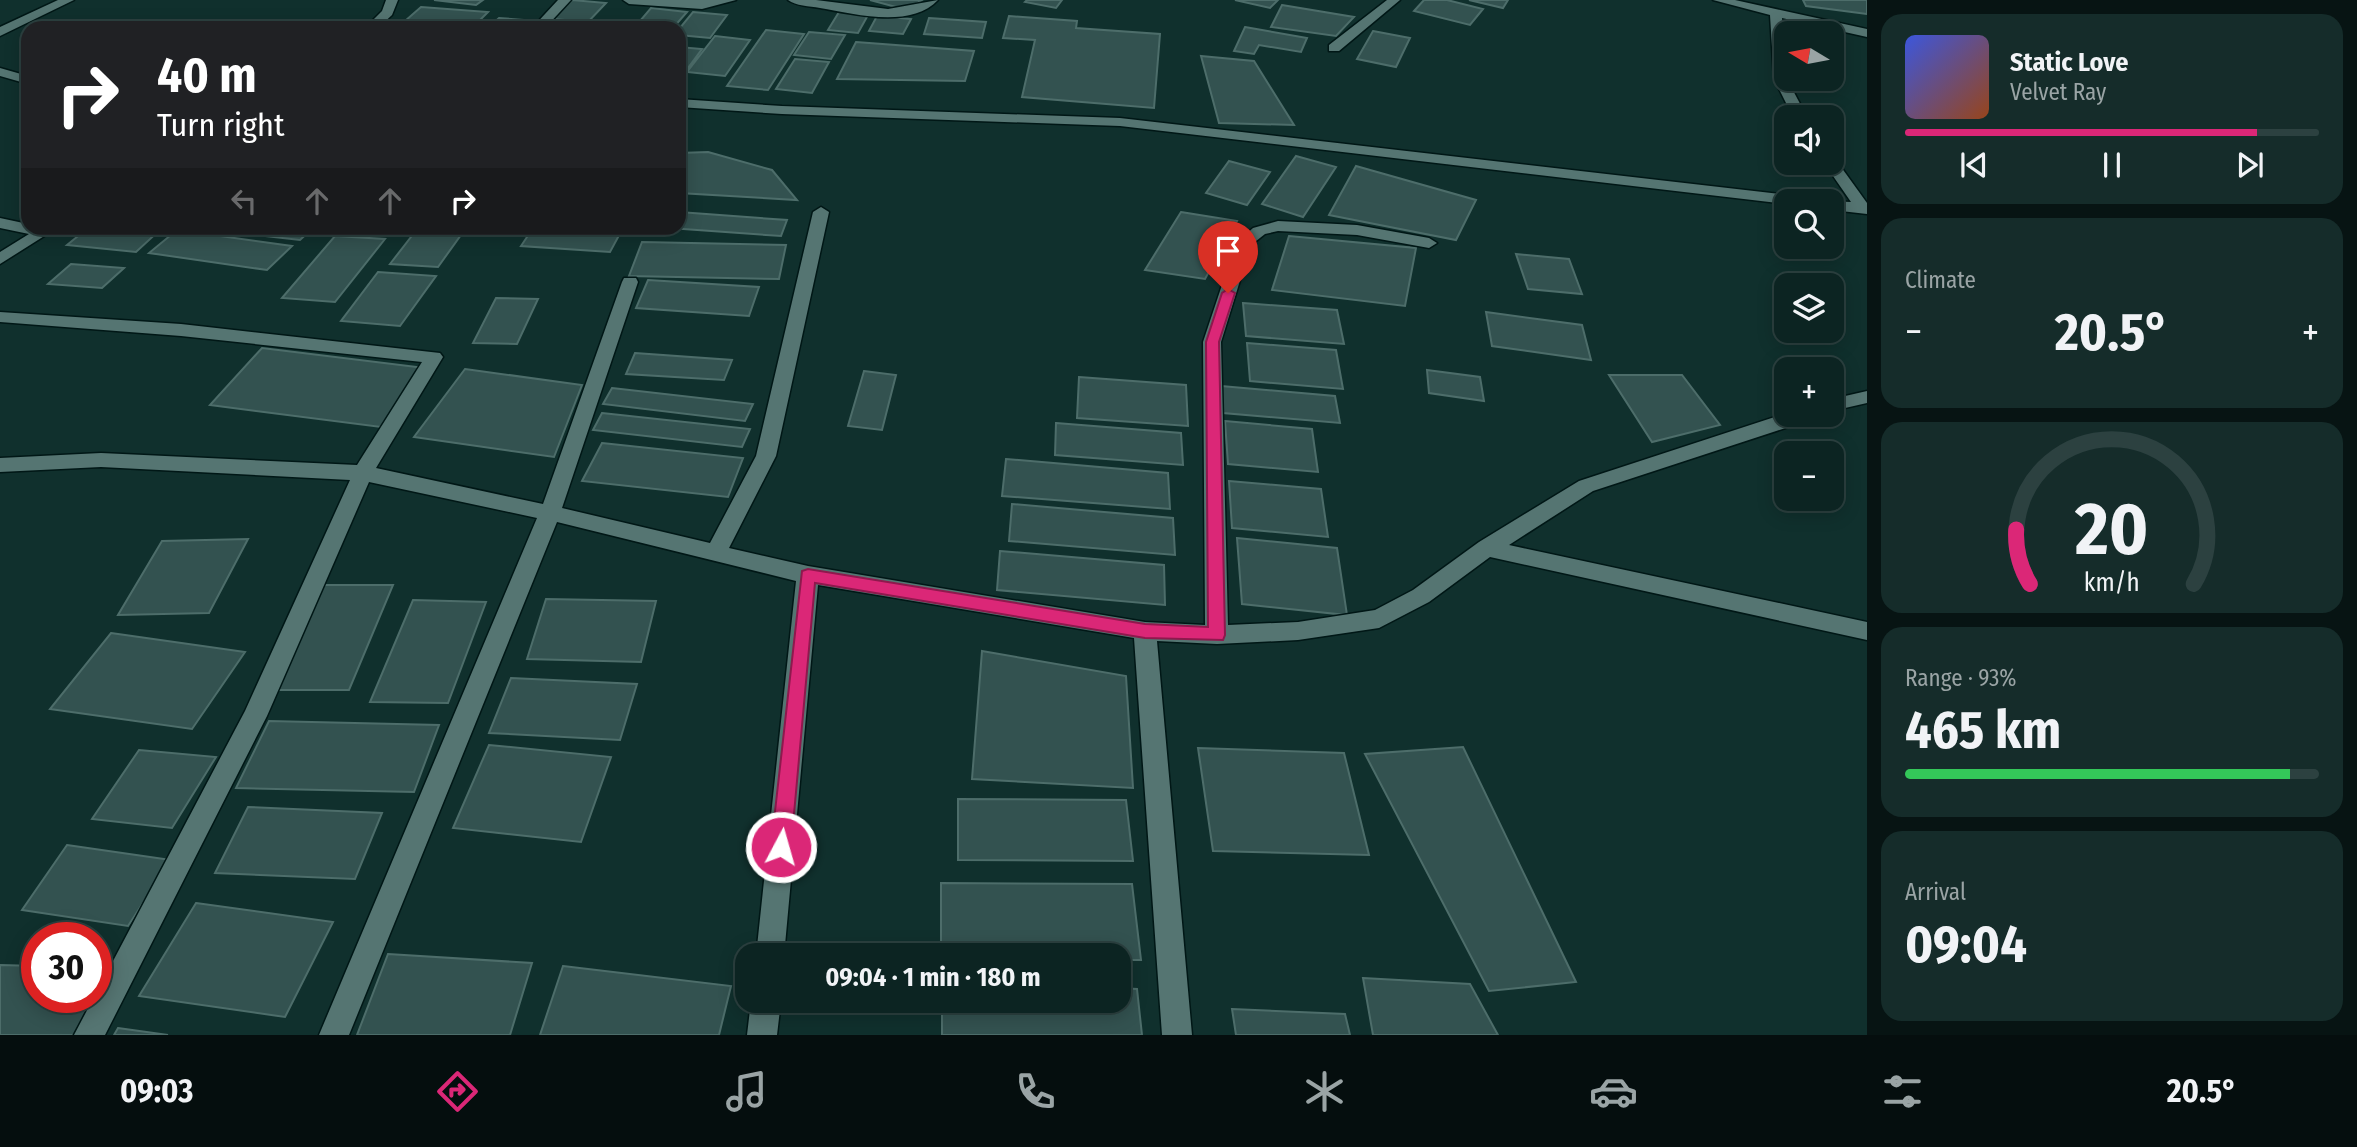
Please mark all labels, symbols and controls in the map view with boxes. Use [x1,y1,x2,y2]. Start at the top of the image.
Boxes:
north arrow [1774,21,1844,91]
map controls [1774,21,1844,511]
text: 40 m [157,46,257,105]
text: Static Love [2010,47,2128,78]
icon: right [42,49,133,140]
text: Velvet Ray [2010,78,2106,106]
button: sound [1774,105,1844,175]
text: Turn right [157,106,284,144]
icon: previous [1955,146,1993,184]
icon: pause [2093,146,2131,184]
icon: next [2231,146,2269,184]
icon: left [225,182,263,220]
icon: ahead [298,182,336,220]
icon: ahead [371,182,409,220]
icon: right [444,182,482,220]
button: search [1774,189,1844,259]
pin [1198,221,1258,293]
icon: arrive [1209,232,1247,270]
text: Climate [1905,266,1976,294]
button: layers [1774,273,1844,343]
text: 20.5° [2055,301,2169,364]
text: − [1905,309,1922,355]
text: + [2302,309,2319,355]
button: + [1774,357,1844,427]
button: − [1774,441,1844,511]
text: 20 [2074,486,2149,573]
text: km/h [2084,567,2140,597]
text: Range · 93% [1905,664,2016,692]
text: 465 km [1905,699,2061,762]
position arrow [744,810,818,884]
text: Arrival [1905,878,1966,906]
text: 09:04 [1905,913,2027,976]
speed limit sign: 30 [21,922,112,1013]
text: 09:04 · 1 min · 180 m [825,962,1041,993]
icon: directions [433,1067,482,1116]
icon: music [722,1067,771,1116]
icon: phone [1011,1067,1060,1116]
icon: climate [1300,1067,1349,1116]
icon: car [1589,1067,1638,1116]
icon: filters [1878,1067,1927,1116]
text: 09:03 [120,1072,193,1110]
text: 20.5° [2167,1072,2237,1110]

